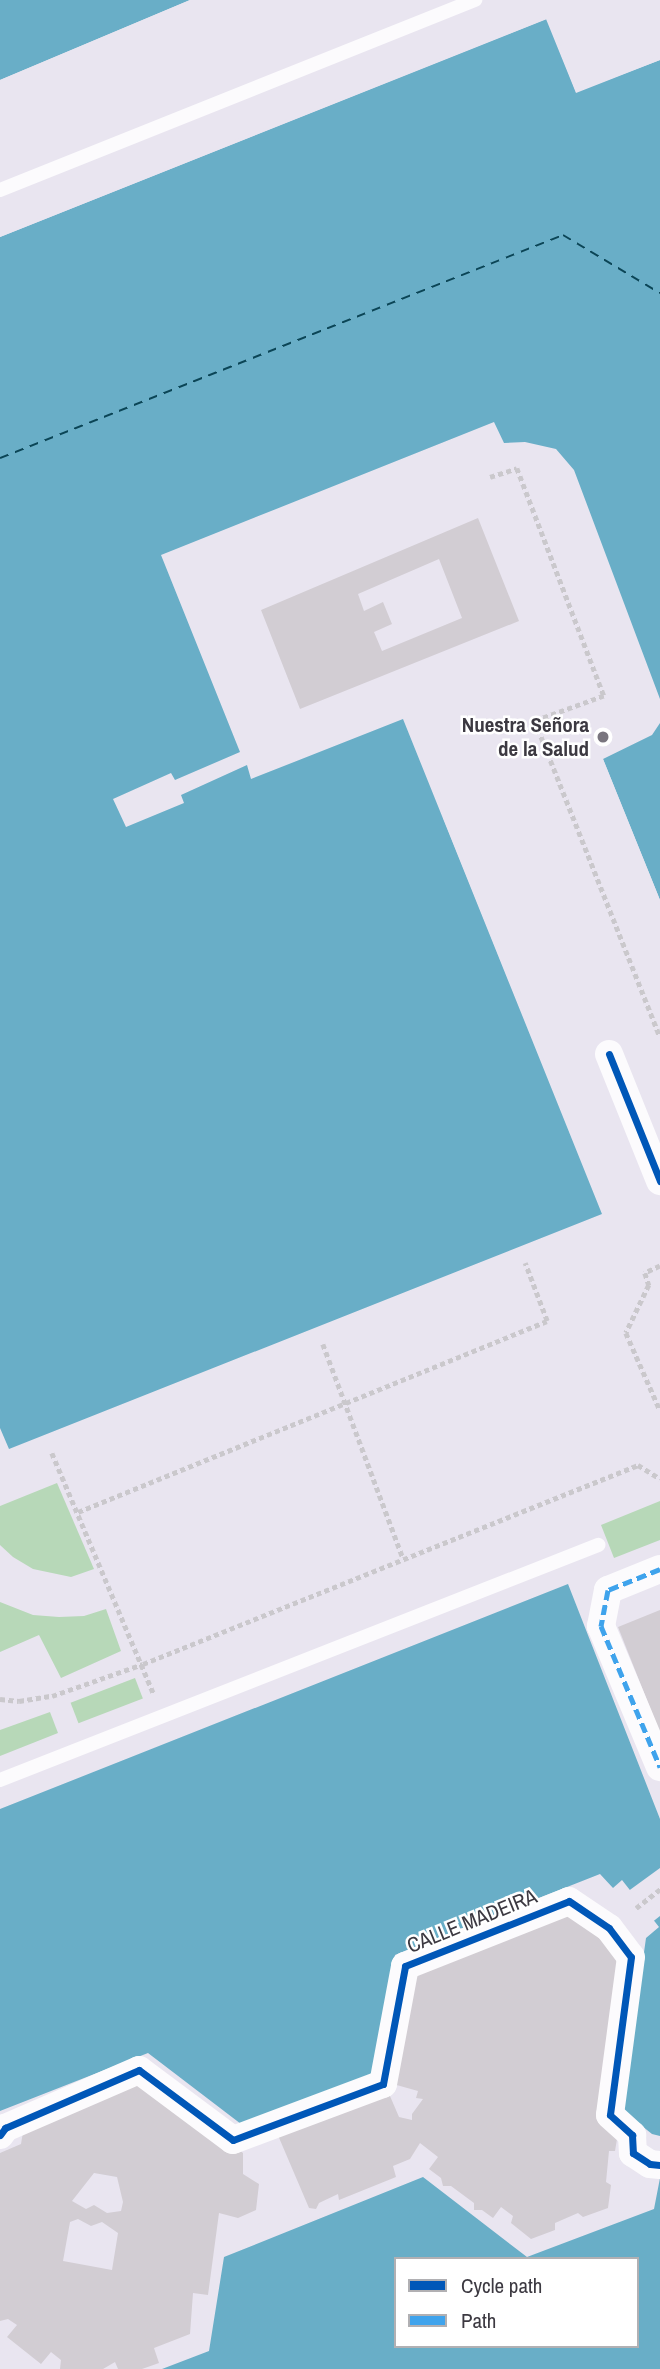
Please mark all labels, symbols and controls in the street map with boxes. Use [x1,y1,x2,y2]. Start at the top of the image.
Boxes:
place label: Nuestra Señora de la Salud [462,712,589,762]
marker: Nuestra Señora de la Salud [595,729,611,745]
street label: CALLE MADEIRA [403,1884,541,1958]
legend [394,2257,639,2348]
text: Cycle path [461,2271,542,2300]
text: Path [461,2306,496,2335]

